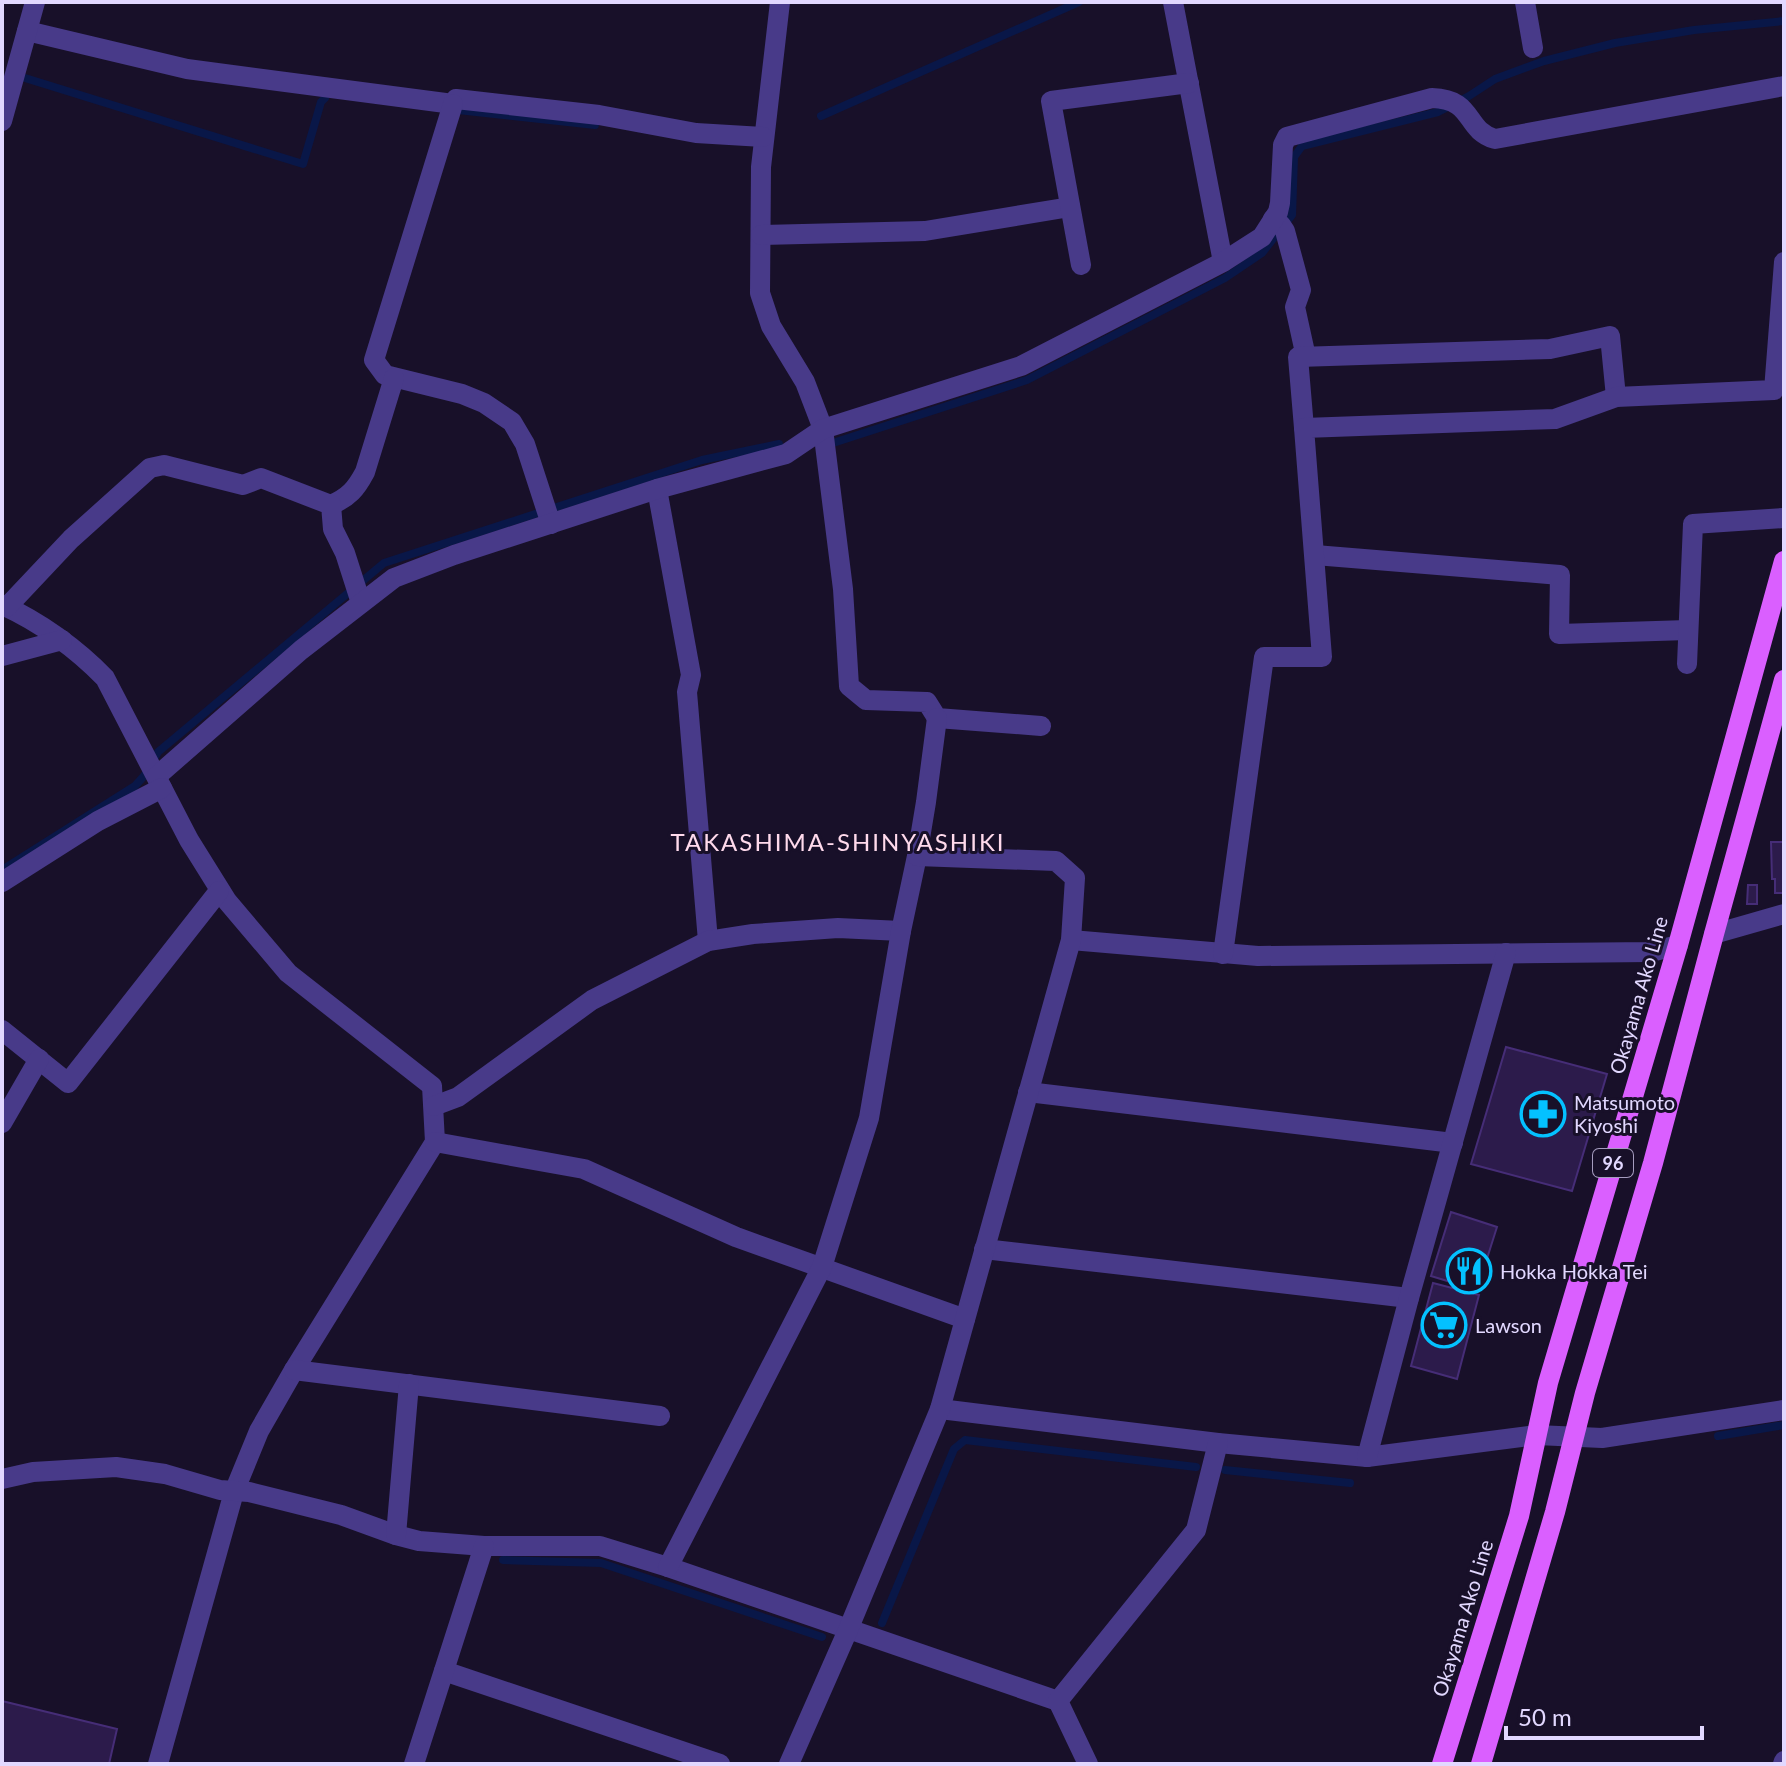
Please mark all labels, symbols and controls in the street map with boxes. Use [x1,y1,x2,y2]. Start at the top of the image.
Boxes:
district label: TAKASHIMA-SHINYASHIKI [670,827,1006,856]
street label: Okayama Ako Line [1604,913,1672,1077]
pharmacy icon: Matsumoto Kiyoshi [1519,1090,1567,1138]
place label: Matsumoto Kiyoshi [1574,1090,1675,1137]
road number: 96 [1593,1149,1633,1177]
restaurant icon: Hokka Hokka Tei [1445,1247,1493,1295]
place label: Hokka Hokka Tei [1500,1259,1648,1283]
supermarket icon: Lawson [1420,1301,1468,1349]
place label: Lawson [1475,1313,1542,1337]
street label: Okayama Ako Line [1427,1537,1497,1699]
scale bar [1506,1690,1702,1740]
text: 50 m [1518,1702,1572,1731]

